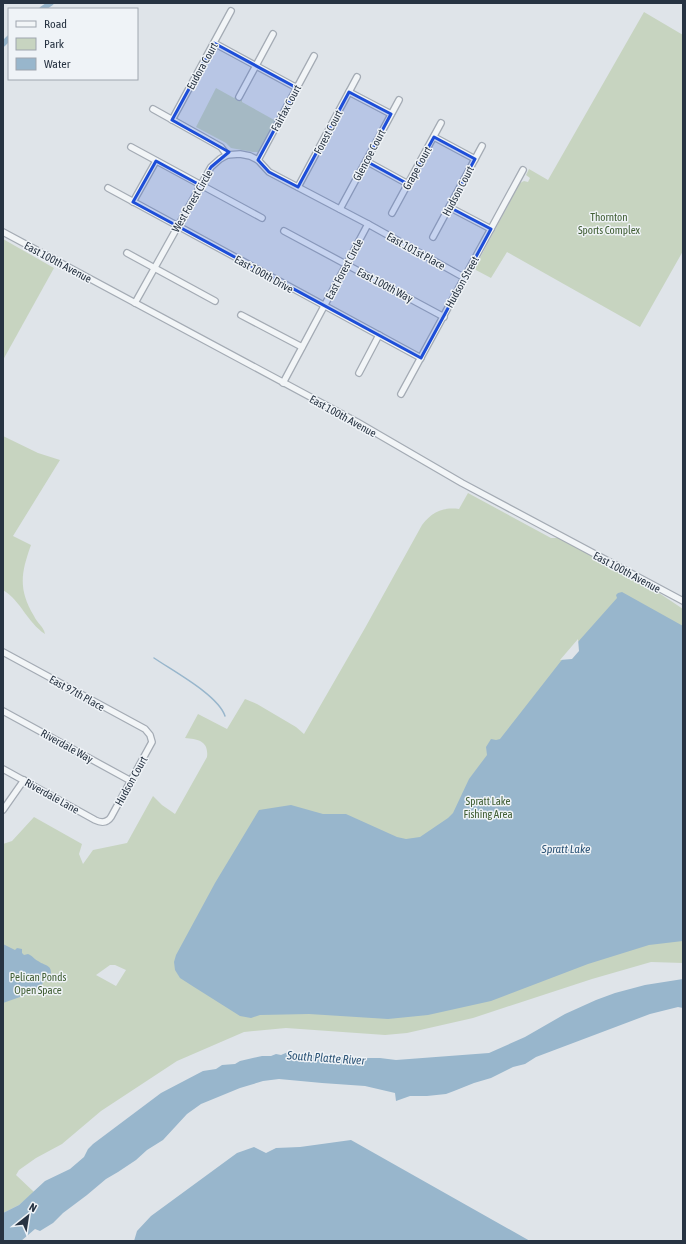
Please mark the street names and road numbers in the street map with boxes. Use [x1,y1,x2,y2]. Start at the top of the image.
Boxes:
street label: Eudora Court [184,40,220,92]
street label: Fairfax Court [269,83,303,133]
street label: Forest Court [311,108,345,156]
street label: Glencoe Court [350,127,388,183]
street label: Grape Court [400,144,434,192]
street label: Hudson Court [440,164,476,218]
street label: West Forest Circle [169,168,215,234]
street label: East 101st Place [385,230,447,272]
street label: East Forest Circle [323,237,365,301]
street label: East 100th Avenue [22,239,94,285]
street label: East 100th Drive [233,253,295,295]
street label: Hudson Street [443,254,481,310]
street label: East 100th Way [355,265,415,305]
street label: East 100th Avenue [308,393,378,439]
street label: East 100th Avenue [591,549,663,595]
street label: East 97th Place [47,673,107,713]
street label: Riverdale Way [39,727,96,765]
street label: Hudson Court [113,754,149,808]
street label: Riverdale Lane [23,776,81,816]

